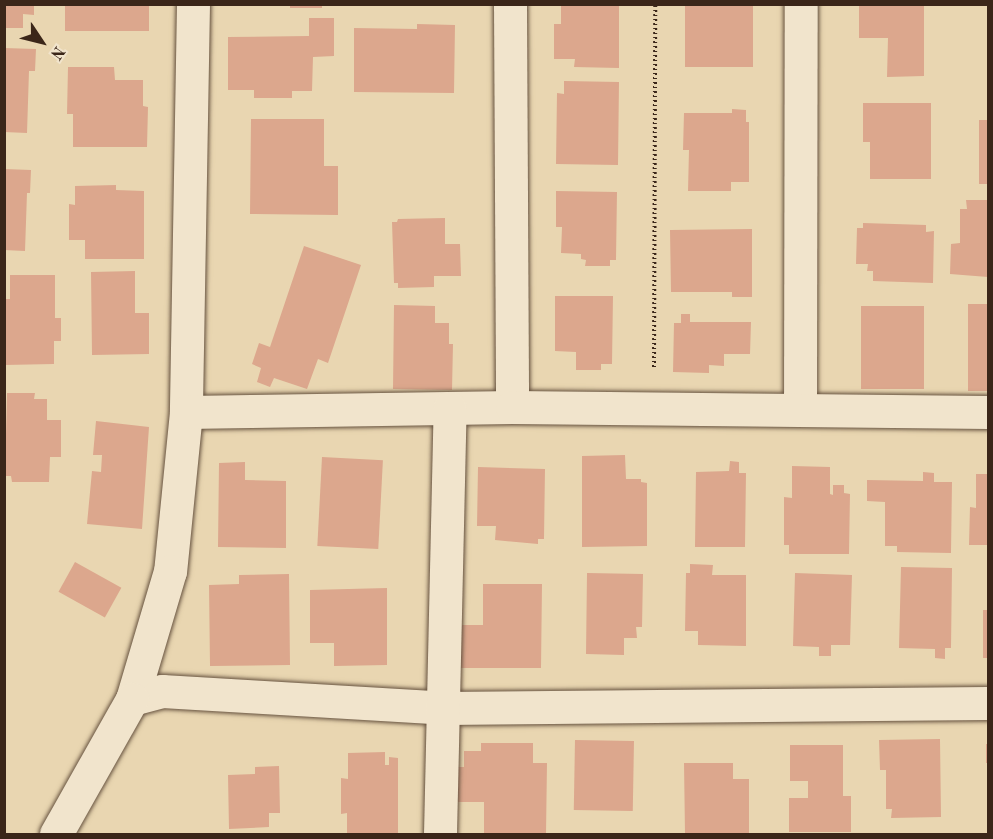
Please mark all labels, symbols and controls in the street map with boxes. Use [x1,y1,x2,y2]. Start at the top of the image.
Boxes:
north arrow [12,12,72,72]
text: N [47,43,67,62]

